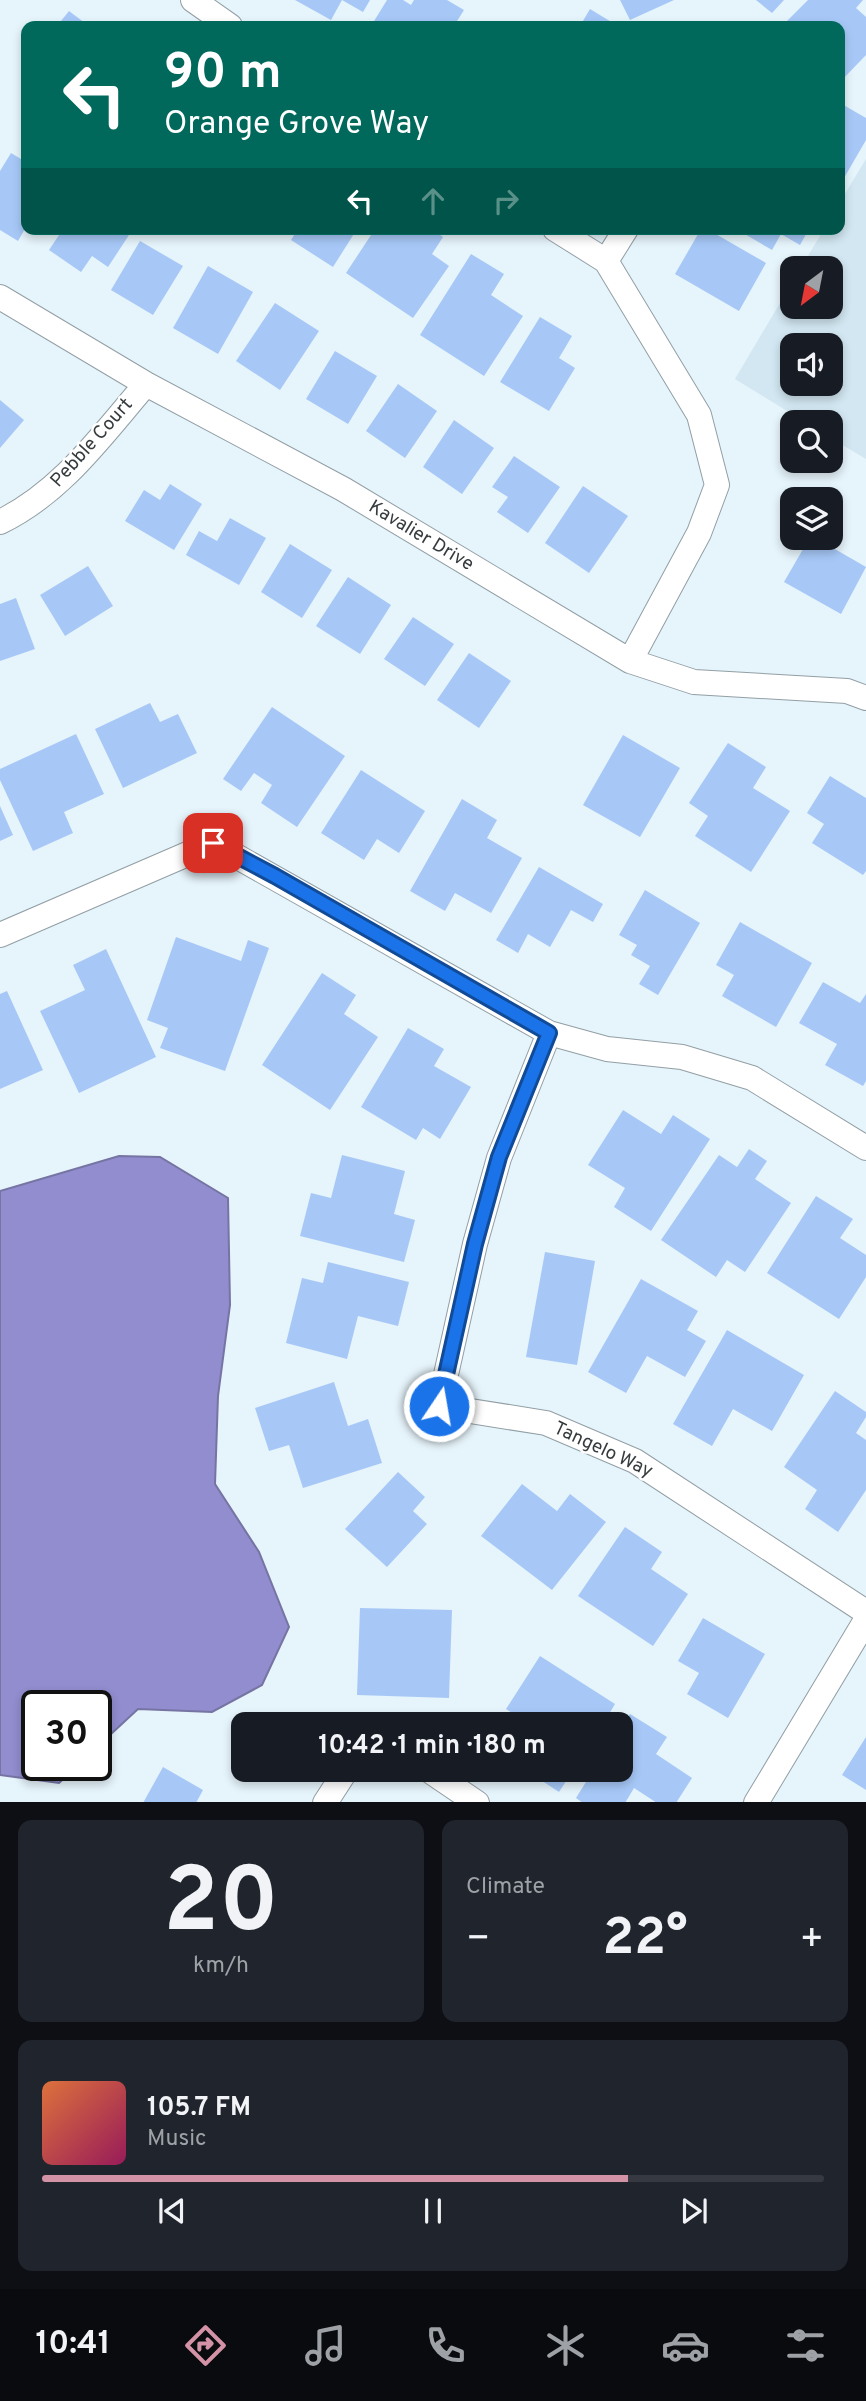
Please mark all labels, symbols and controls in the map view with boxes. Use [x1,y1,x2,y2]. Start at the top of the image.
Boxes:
text: 90 m [164,44,282,106]
icon: left [49,49,140,140]
text: Orange Grove Way [164,105,429,145]
icon: left [341,182,379,220]
icon: ahead [414,182,452,220]
icon: right [487,182,525,220]
north arrow [780,256,844,318]
map controls [780,256,843,550]
button: sound [780,333,843,396]
street label: Pebble Court [46,393,138,493]
button: search [780,410,843,473]
button: layers [780,487,843,550]
street label: Kavalier Drive [364,495,478,577]
pin [183,813,243,873]
icon: arrive [194,824,232,862]
position arrow [402,1369,476,1443]
street label: Tangelo Way [549,1417,657,1483]
speed limit sign: 30 [21,1690,112,1781]
text: 10:42 · 1 min · 180 m [318,1730,546,1763]
text: 20 [163,1849,279,1964]
text: Climate [466,1873,545,1902]
text: 22° [602,1907,688,1973]
text: − [466,1916,491,1965]
text: + [799,1916,824,1965]
text: km/h [193,1952,249,1981]
text: 105.7 FM [147,2092,251,2125]
text: Music [147,2125,207,2154]
icon: previous [153,2192,191,2230]
icon: pause [414,2192,452,2230]
icon: next [675,2192,713,2230]
icon: directions [181,2321,230,2370]
icon: music [301,2321,350,2370]
icon: phone [421,2321,470,2370]
icon: climate [541,2321,590,2370]
icon: car [661,2321,710,2370]
icon: filters [781,2321,830,2370]
text: 10:41 [36,2325,110,2365]

